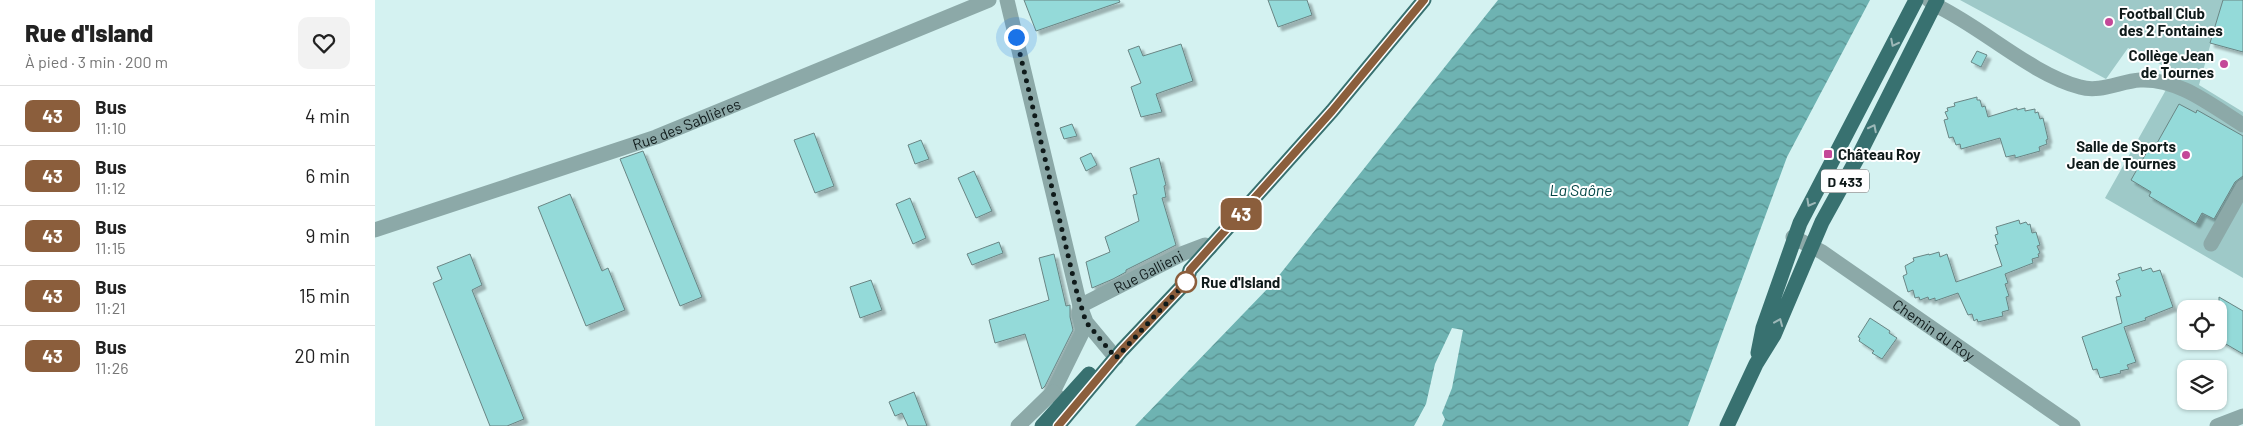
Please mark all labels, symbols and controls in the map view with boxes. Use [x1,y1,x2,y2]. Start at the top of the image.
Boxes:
place label: Football Club des 2 Fontaines [2119,4,2223,39]
marker: Football Club des 2 Fontaines [2103,16,2115,28]
button: heart [298,17,350,69]
text: Rue d'Island [25,18,153,47]
your location [1004,25,1029,50]
one-way arrow [1890,38,1900,47]
place label: Collège Jean de Tournes [2129,46,2214,81]
text: À pied · 3 min · 200 m [25,52,168,71]
marker: Collège Jean de Tournes [2218,58,2230,70]
street label: Rue des Sablières [630,94,743,153]
text: Bus [95,95,127,118]
text: 4 min [305,104,350,127]
text: 43 [42,105,63,127]
text: 11:10 [95,118,126,137]
one-way arrow [1867,125,1877,134]
place label: Salle de Sports Jean de Tournes [2067,137,2176,172]
place label: Château Roy [1838,145,1921,163]
marker: Château Roy [1822,148,1834,160]
marker: Salle de Sports Jean de Tournes [2180,149,2192,161]
text: Bus [95,155,127,178]
text: 6 min [306,164,350,187]
text: 43 [42,165,63,187]
road number: D 433 [1821,170,1869,192]
text: 11:12 [95,178,126,197]
water label: La Saône [1550,180,1612,199]
one-way arrow [1806,197,1816,206]
line badge: 43 [1219,198,1263,230]
text: 43 [1231,203,1251,225]
text: Bus [95,215,127,238]
text: 9 min [306,224,350,247]
text: 43 [42,225,63,247]
text: 11:15 [95,238,126,257]
street label: Rue Gallieni [1110,246,1186,296]
marker: Rue d'Island [1175,271,1197,293]
place label: Rue d'Island [1201,273,1280,291]
text: Bus [95,275,127,298]
text: 15 min [299,284,350,307]
text: 43 [42,285,63,307]
street label: Chemin du Roy [1890,295,1979,364]
text: 11:21 [95,298,126,317]
map controls [2177,300,2227,410]
button: locate [2177,300,2227,350]
one-way arrow [1773,318,1784,327]
text: Bus [95,335,127,358]
text: 20 min [294,344,350,367]
text: 43 [42,345,63,367]
text: 11:26 [95,358,129,377]
button: layers [2177,360,2227,410]

